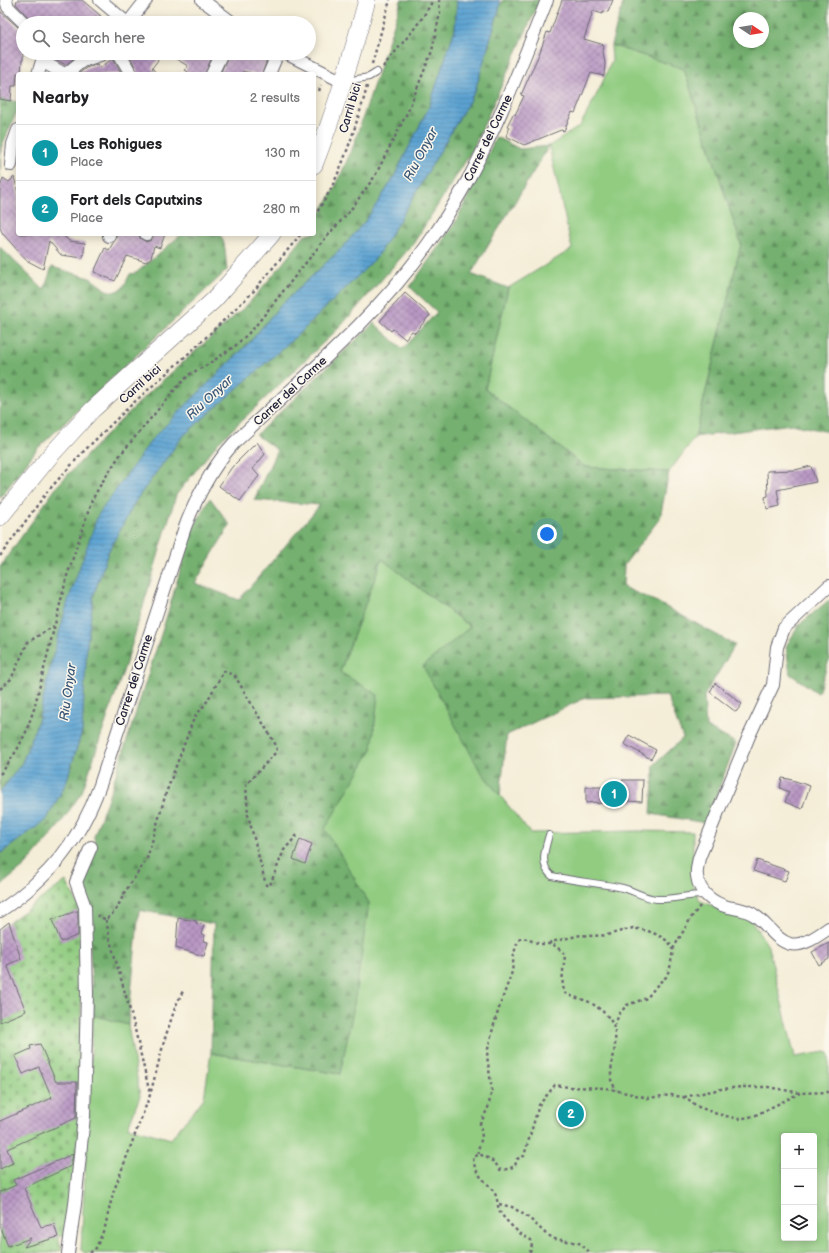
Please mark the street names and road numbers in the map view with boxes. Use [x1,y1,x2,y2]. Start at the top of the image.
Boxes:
street label: Carril bici [336,81,365,135]
street label: Carrer del Carme [461,92,516,184]
street label: Carrer del Carme [250,353,330,429]
street label: Carril bici [116,361,165,407]
street label: Carrer del Carme [113,633,156,728]

